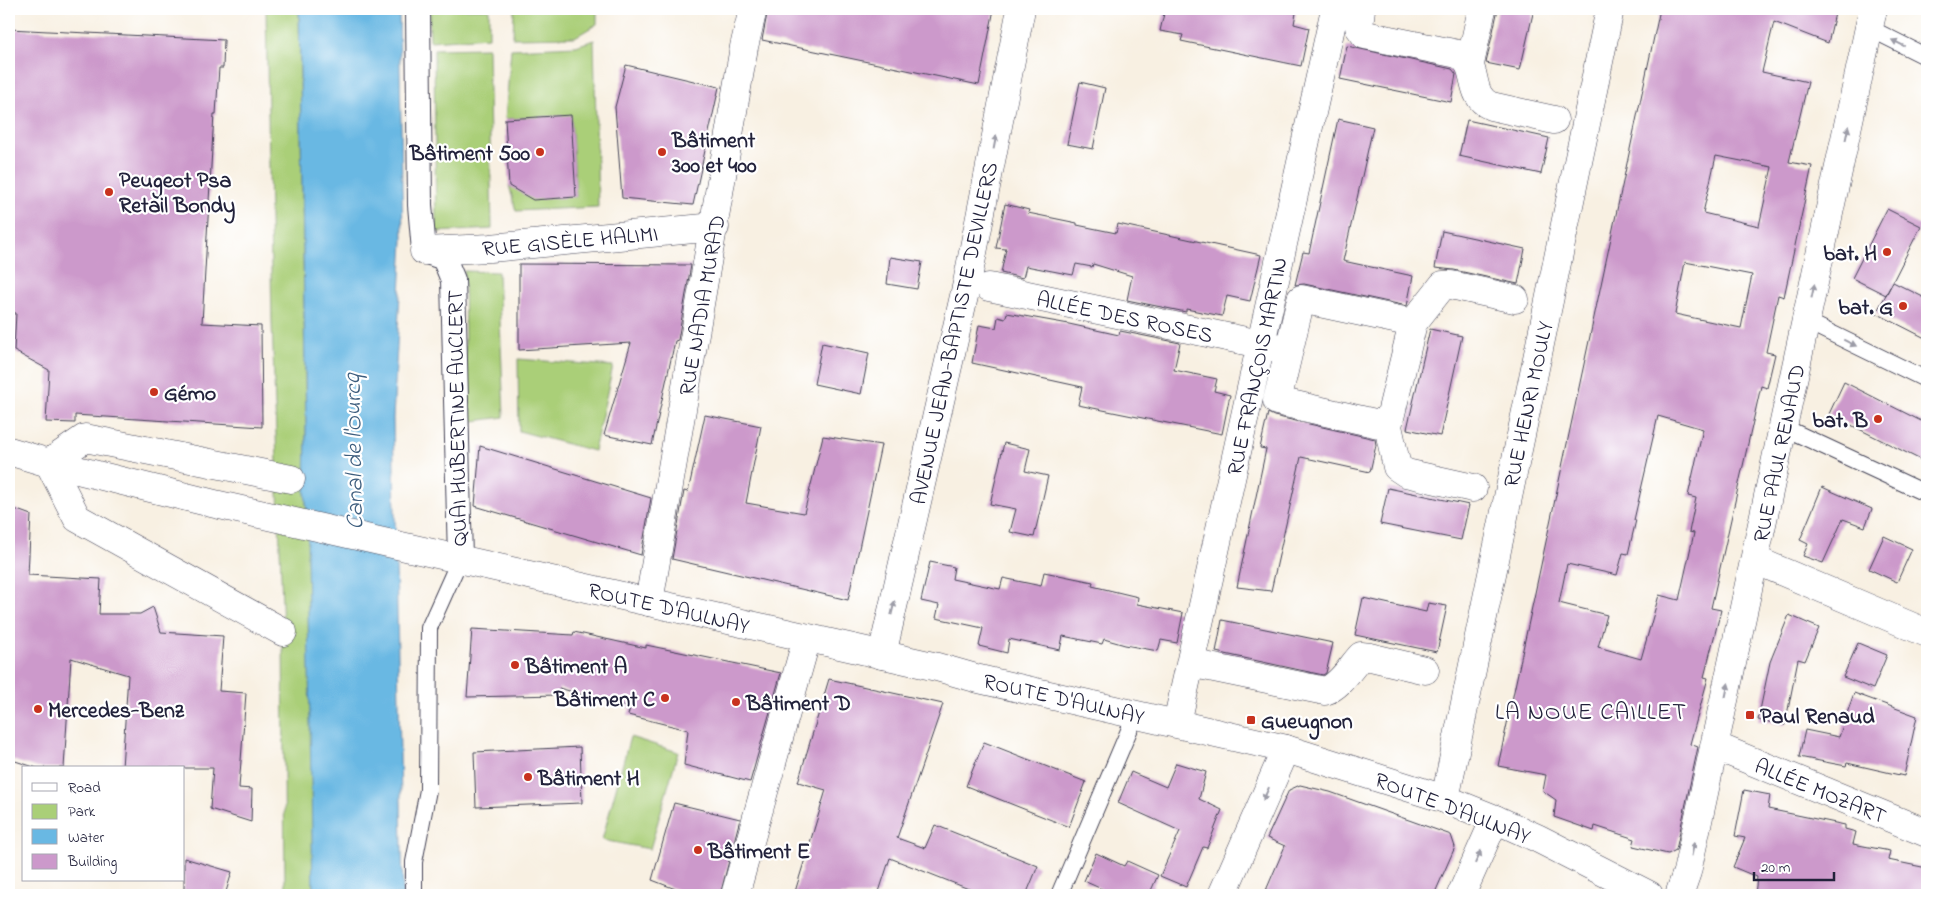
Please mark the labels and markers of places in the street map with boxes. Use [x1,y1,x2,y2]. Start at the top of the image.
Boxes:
place label: Bâtiment 300 et 400 [671,126,757,183]
place label: Bâtiment 500 [409,139,530,171]
marker: Bâtiment 500 [534,146,546,158]
marker: Bâtiment 300 et 400 [656,146,668,158]
place label: Peugeot Psa Retail Bondy [119,166,235,224]
marker: Peugeot Psa Retail Bondy [103,186,115,198]
place label: bat. H [1823,239,1877,271]
marker: bat. H [1881,246,1893,258]
place label: bat. G [1838,293,1893,325]
marker: bat. G [1897,300,1909,312]
place label: Gémo [164,379,216,411]
marker: Gémo [148,386,160,398]
place label: bat. B [1812,406,1868,438]
marker: bat. B [1872,413,1884,425]
place label: Bâtiment A [524,652,627,684]
marker: Bâtiment A [509,659,521,671]
place label: Bâtiment C [553,685,655,717]
place label: Bâtiment D [745,689,851,721]
marker: Bâtiment C [659,692,671,704]
place label: Mercedes-Benz [48,696,185,728]
marker: Bâtiment D [730,696,742,708]
place label: Paul Renaud [1760,702,1875,734]
marker: Mercedes-Benz [32,703,44,715]
place label: Gueugnon [1261,707,1353,740]
marker: Paul Renaud [1744,709,1756,721]
marker: Gueugnon [1245,714,1257,726]
place label: Bâtiment H [537,764,640,796]
marker: Bâtiment H [522,771,534,783]
place label: Bâtiment E [707,837,810,869]
marker: Bâtiment E [692,844,704,856]

